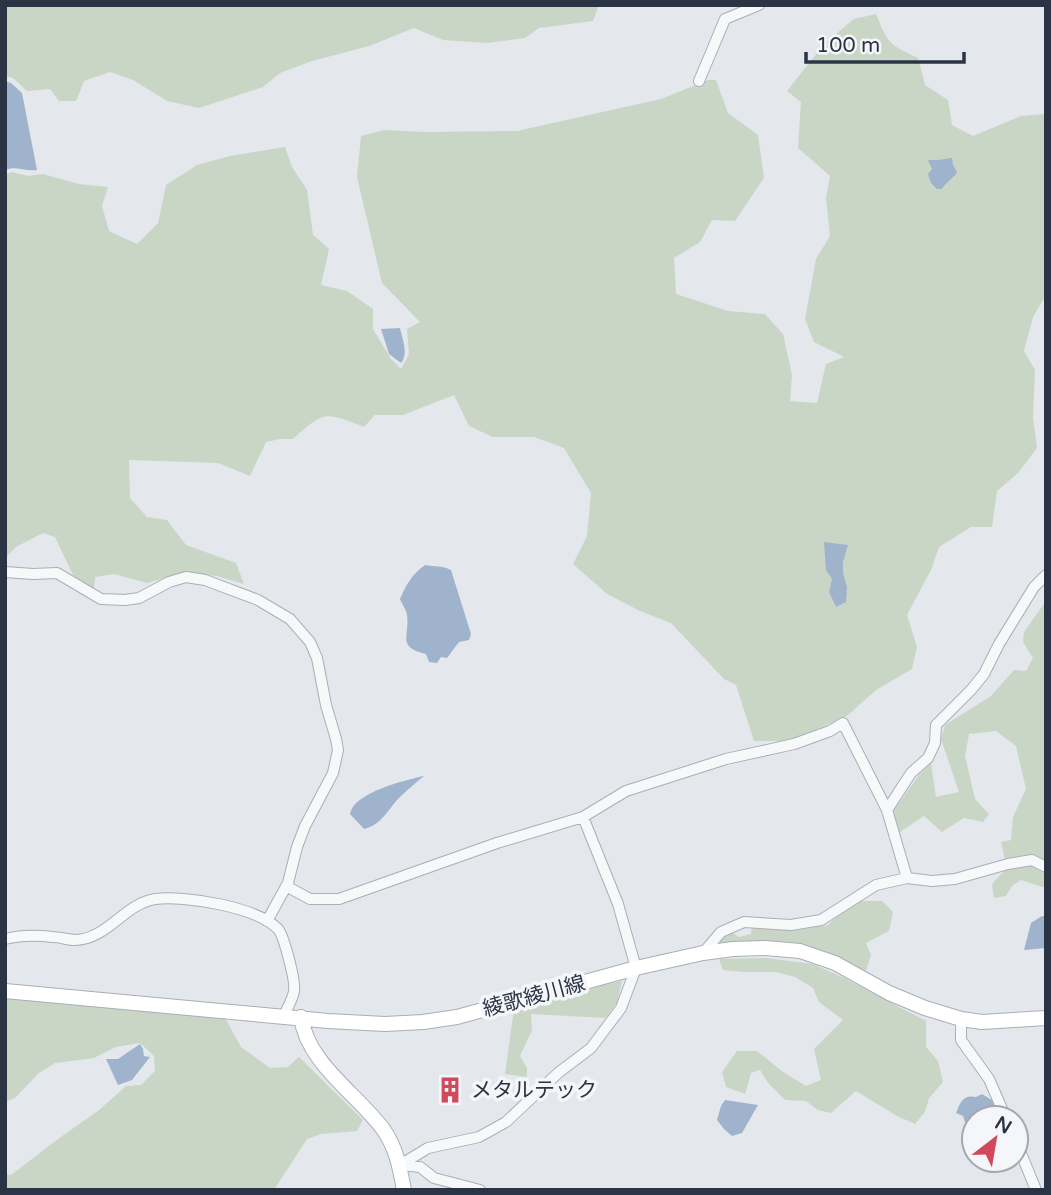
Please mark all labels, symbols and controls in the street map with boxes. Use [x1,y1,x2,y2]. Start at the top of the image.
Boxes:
scale bar [806,21,964,65]
text: 100 m [816,33,880,58]
street label: 綾歌綾川線 [480,971,588,1022]
building icon: メタルテック [435,1075,465,1105]
place label: メタルテック [471,1078,597,1103]
north arrow [960,1104,1030,1174]
text: N [991,1112,1015,1139]

